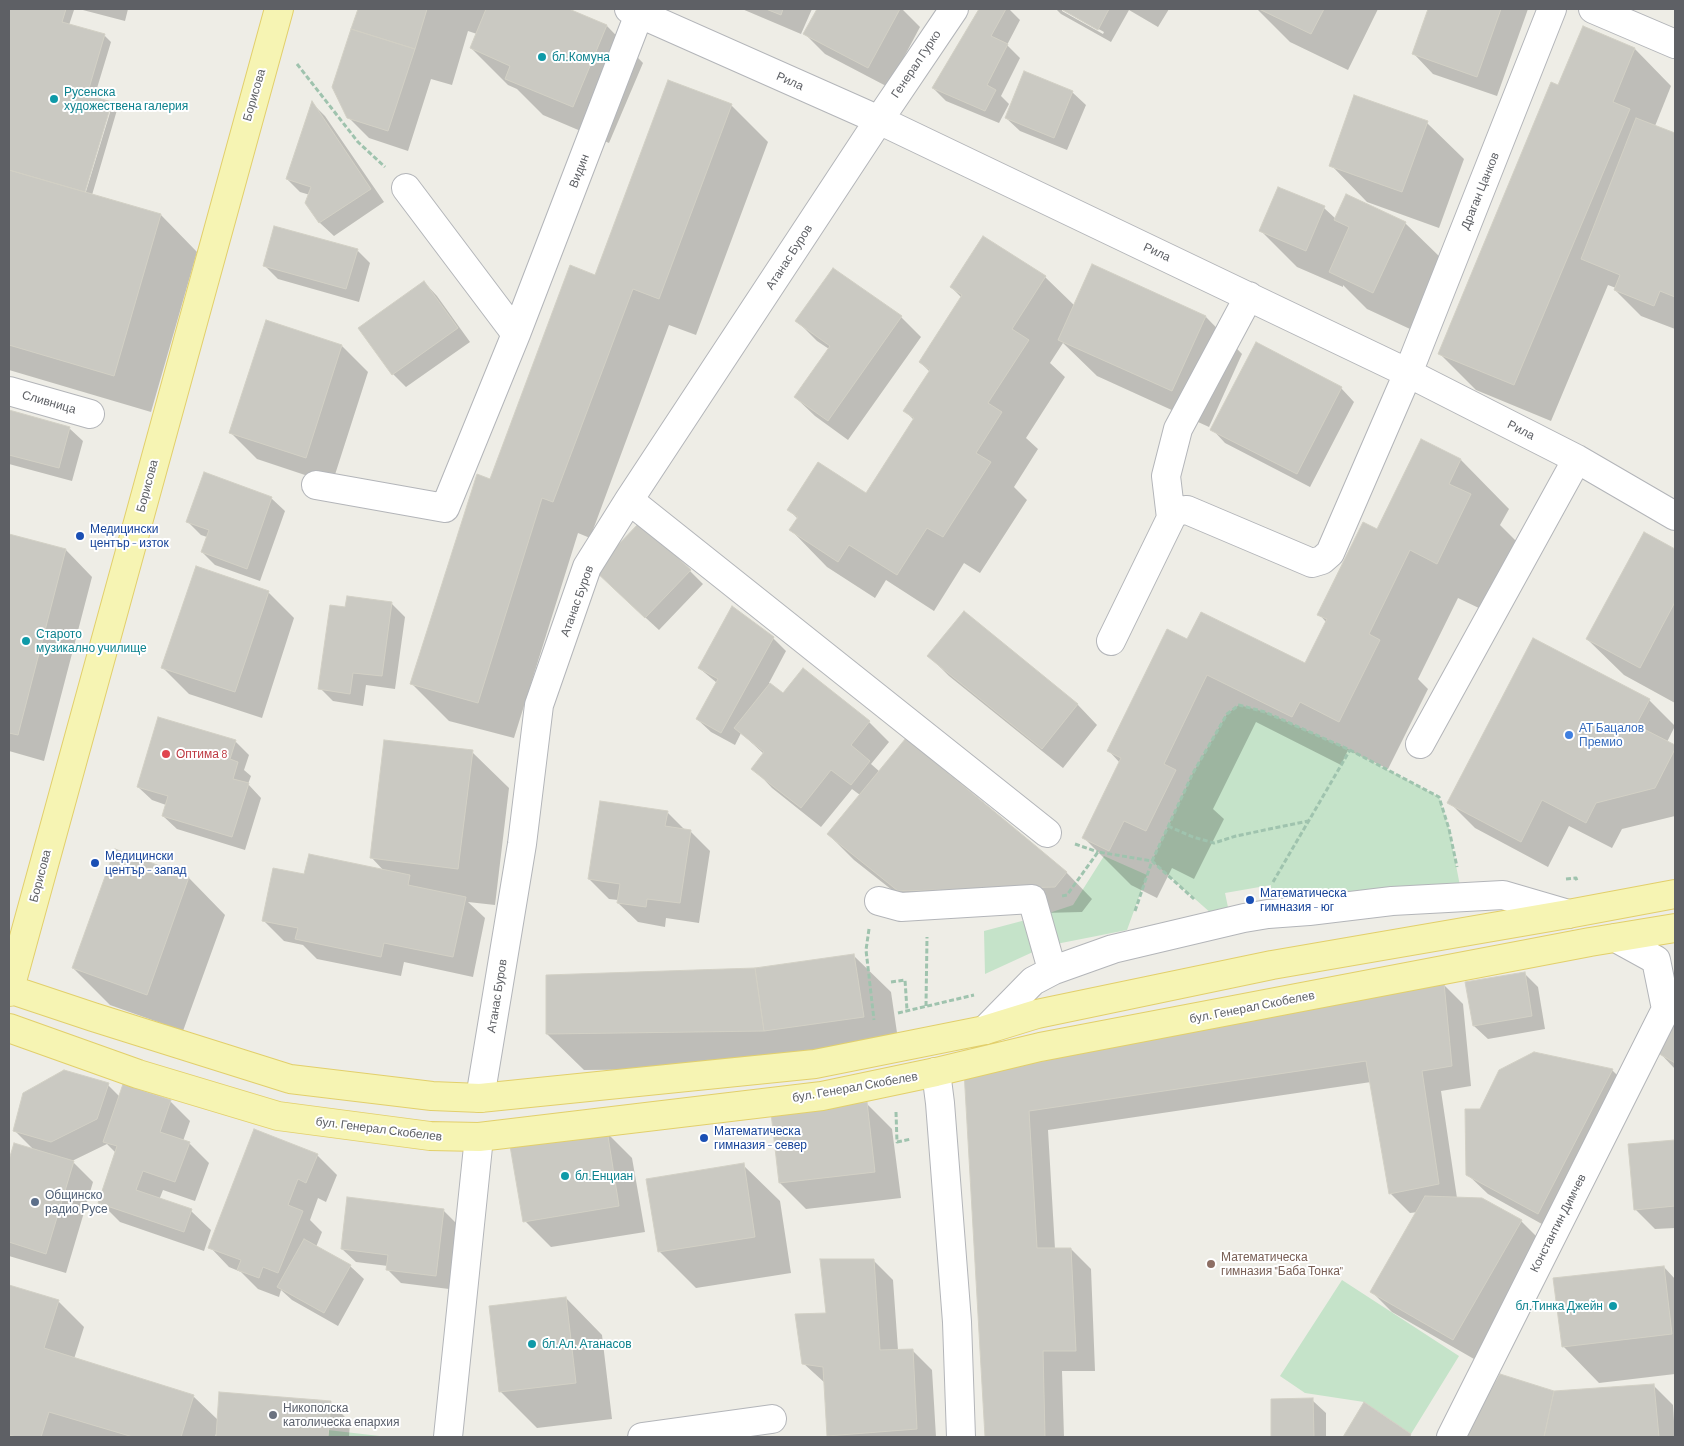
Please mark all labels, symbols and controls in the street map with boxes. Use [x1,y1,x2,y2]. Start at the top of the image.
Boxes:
street label: Генерал Гурко [888,27,944,101]
place label: бл.Комуна [552,50,610,64]
marker: бл.Комуна [536,51,548,63]
street label: Борисова [240,67,268,123]
street label: Рила [774,69,806,93]
place label: Русенска художествена галерия [64,85,188,113]
marker: Русенска художествена галерия [48,93,60,105]
street label: Драган Цанков [1458,150,1502,232]
street label: Видин [566,152,592,190]
street label: Атанас Буров [763,222,815,292]
street label: Рила [1141,239,1173,265]
street label: Сливница [20,387,78,417]
street label: Рила [1505,417,1537,443]
street label: Борисова [133,458,161,514]
place label: Медицински център - изток [90,522,169,550]
marker: Медицински център - изток [74,530,86,542]
street label: Атанас Буров [557,563,597,639]
place label: Старото музикално училище [36,627,147,655]
marker: Старото музикално училище [20,635,32,647]
place label: АТ Бацалов Премио [1579,721,1644,749]
marker: АТ Бацалов Премио [1563,729,1575,741]
place label: Оптима 8 [176,747,228,761]
marker: Оптима 8 [160,748,172,760]
street label: Борисова [26,848,54,904]
place label: Медицински център - запад [105,849,187,877]
marker: Медицински център - запад [89,857,101,869]
place label: Математическа гимназия - юг [1260,886,1347,914]
marker: Математическа гимназия - юг [1244,894,1256,906]
street label: Атанас Буров [484,958,510,1034]
street label: бул. Генерал Скобелев [1188,988,1316,1026]
street label: бул. Генерал Скобелев [791,1069,919,1105]
street label: бул. Генерал Скобелев [315,1114,443,1144]
place label: Математическа гимназия - север [714,1124,807,1152]
marker: Математическа гимназия - север [698,1132,710,1144]
place label: бл.Енциан [575,1169,633,1183]
marker: бл.Енциан [559,1170,571,1182]
street label: Константин Димчев [1527,1171,1589,1275]
place label: Общинско радио Русе [45,1188,108,1216]
marker: Общинско радио Русе [29,1196,41,1208]
place label: Математическа гимназия "Баба Тонка" [1221,1250,1343,1278]
marker: Математическа гимназия "Баба Тонка" [1205,1258,1217,1270]
place label: бл.Тинка Джейн [1515,1299,1603,1313]
marker: бл.Тинка Джейн [1607,1300,1619,1312]
place label: бл.Ал. Атанасов [542,1337,632,1351]
marker: бл.Ал. Атанасов [526,1338,538,1350]
place label: Никополска католическа епархия [283,1401,399,1429]
marker: Никополска католическа епархия [267,1409,279,1421]

